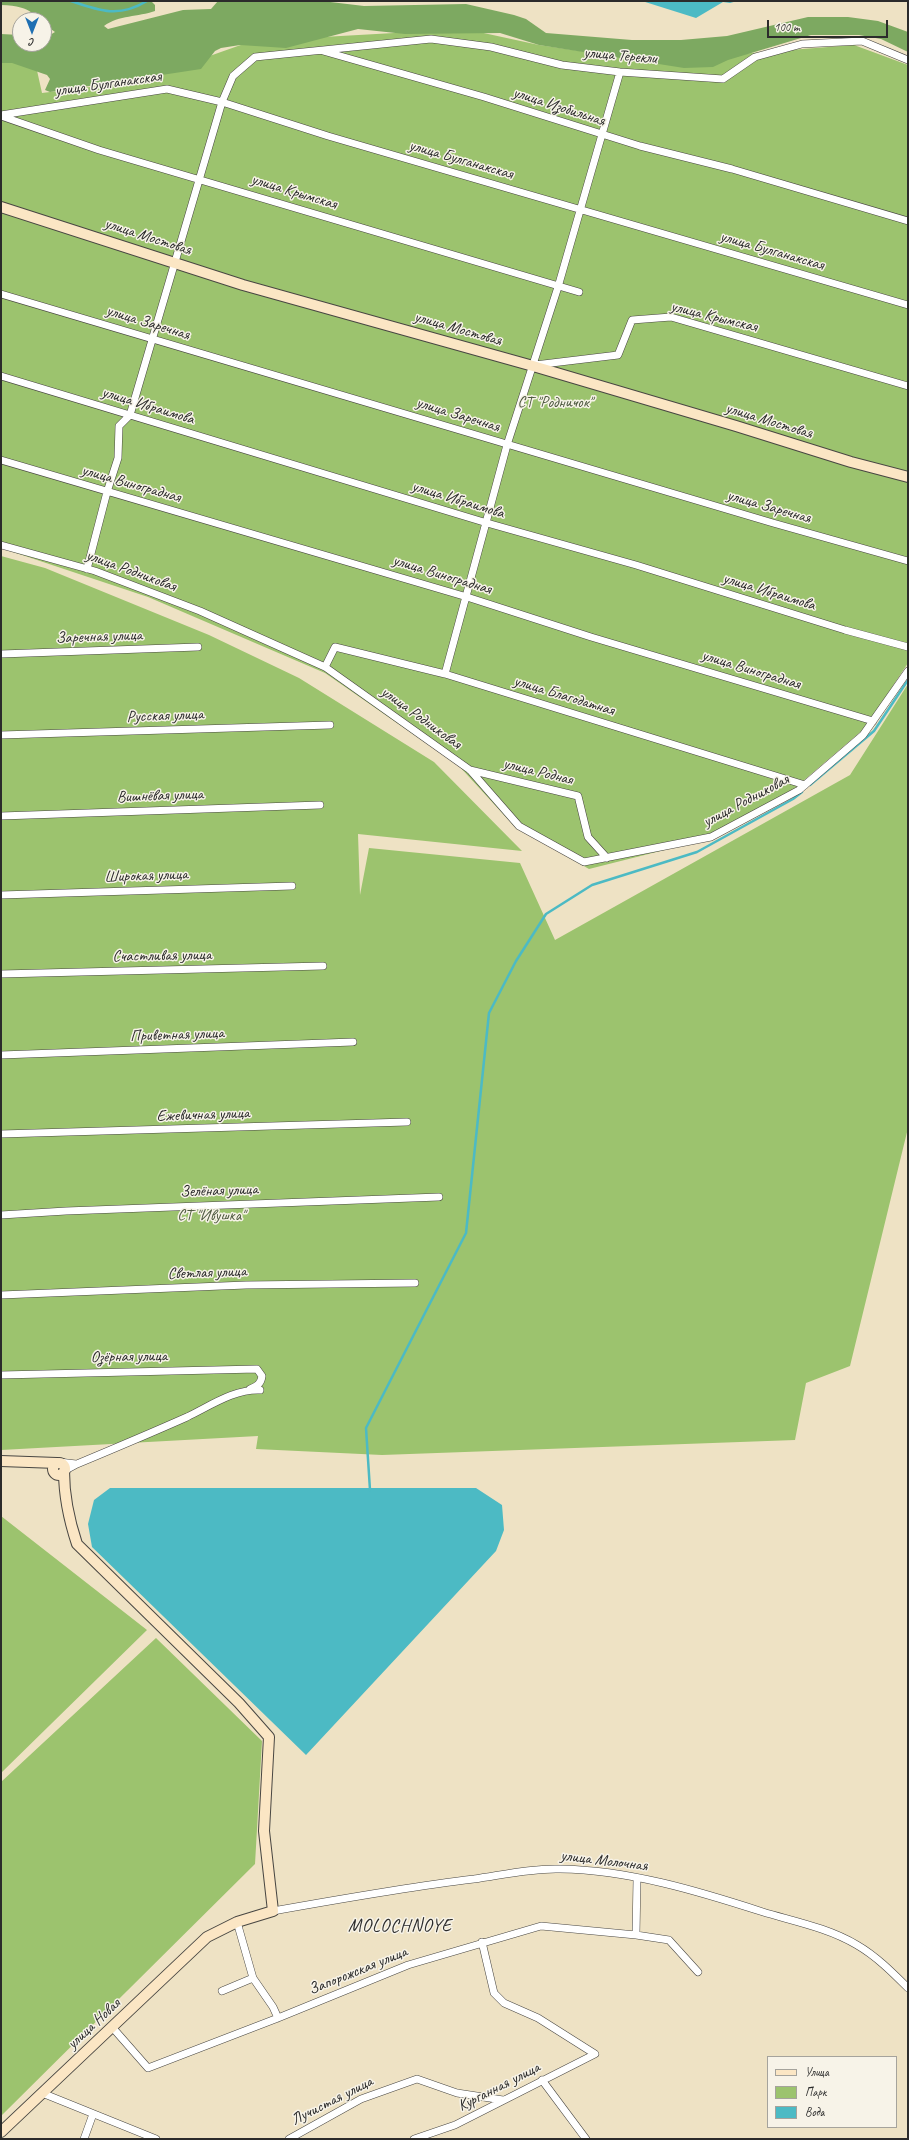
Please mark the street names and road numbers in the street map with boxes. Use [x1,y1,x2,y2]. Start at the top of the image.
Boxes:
street label: улица Терекли [583,43,657,69]
street label: улица Булганакская [54,67,162,101]
street label: улица Изобильная [510,83,608,131]
street label: улица Булганакская [407,136,515,184]
street label: улица Крымская [249,170,339,214]
street label: улица Мостовая [102,214,194,260]
street label: улица Булганакская [718,227,826,275]
street label: улица Крымская [669,297,759,337]
street label: улица Заречная [104,301,192,345]
street label: улица Мостовая [412,307,504,351]
street label: улица Ибраимова [99,383,197,429]
street label: улица Заречная [414,393,502,437]
street label: улица Мостовая [723,399,815,443]
street label: улица Виноградная [79,461,183,507]
street label: улица Ибраимова [409,477,507,523]
street label: улица Заречная [725,486,813,528]
street label: улица Родниковая [83,546,179,596]
street label: улица Виноградная [390,551,494,599]
street label: улица Ибраимова [720,569,818,615]
street label: Заречная улица [55,626,143,648]
street label: улица Виноградная [699,646,803,694]
street label: улица Благодатная [512,672,616,720]
street label: улица Родниковая [377,682,465,754]
street label: Русская улица [126,705,204,727]
street label: улица Родная [501,754,575,790]
street label: улица Родниковая [700,770,792,832]
street label: Вишнёвая улица [116,785,204,807]
street label: Широкая улица [104,865,188,887]
street label: Счастливая улица [112,946,212,966]
street label: Приветная улица [130,1024,224,1046]
street label: Ежевичная улица [156,1104,250,1126]
street label: Зелёная улица [180,1180,258,1202]
street label: Светлая улица [167,1262,247,1284]
street label: Озёрная улица [91,1347,167,1367]
street label: улица Молочная [559,1846,649,1876]
street label: Запорожская улица [306,1943,410,1999]
street label: улица Новая [63,1994,125,2054]
street label: Курганная улица [455,2058,543,2116]
street label: Лучистая улица [288,2072,376,2130]

